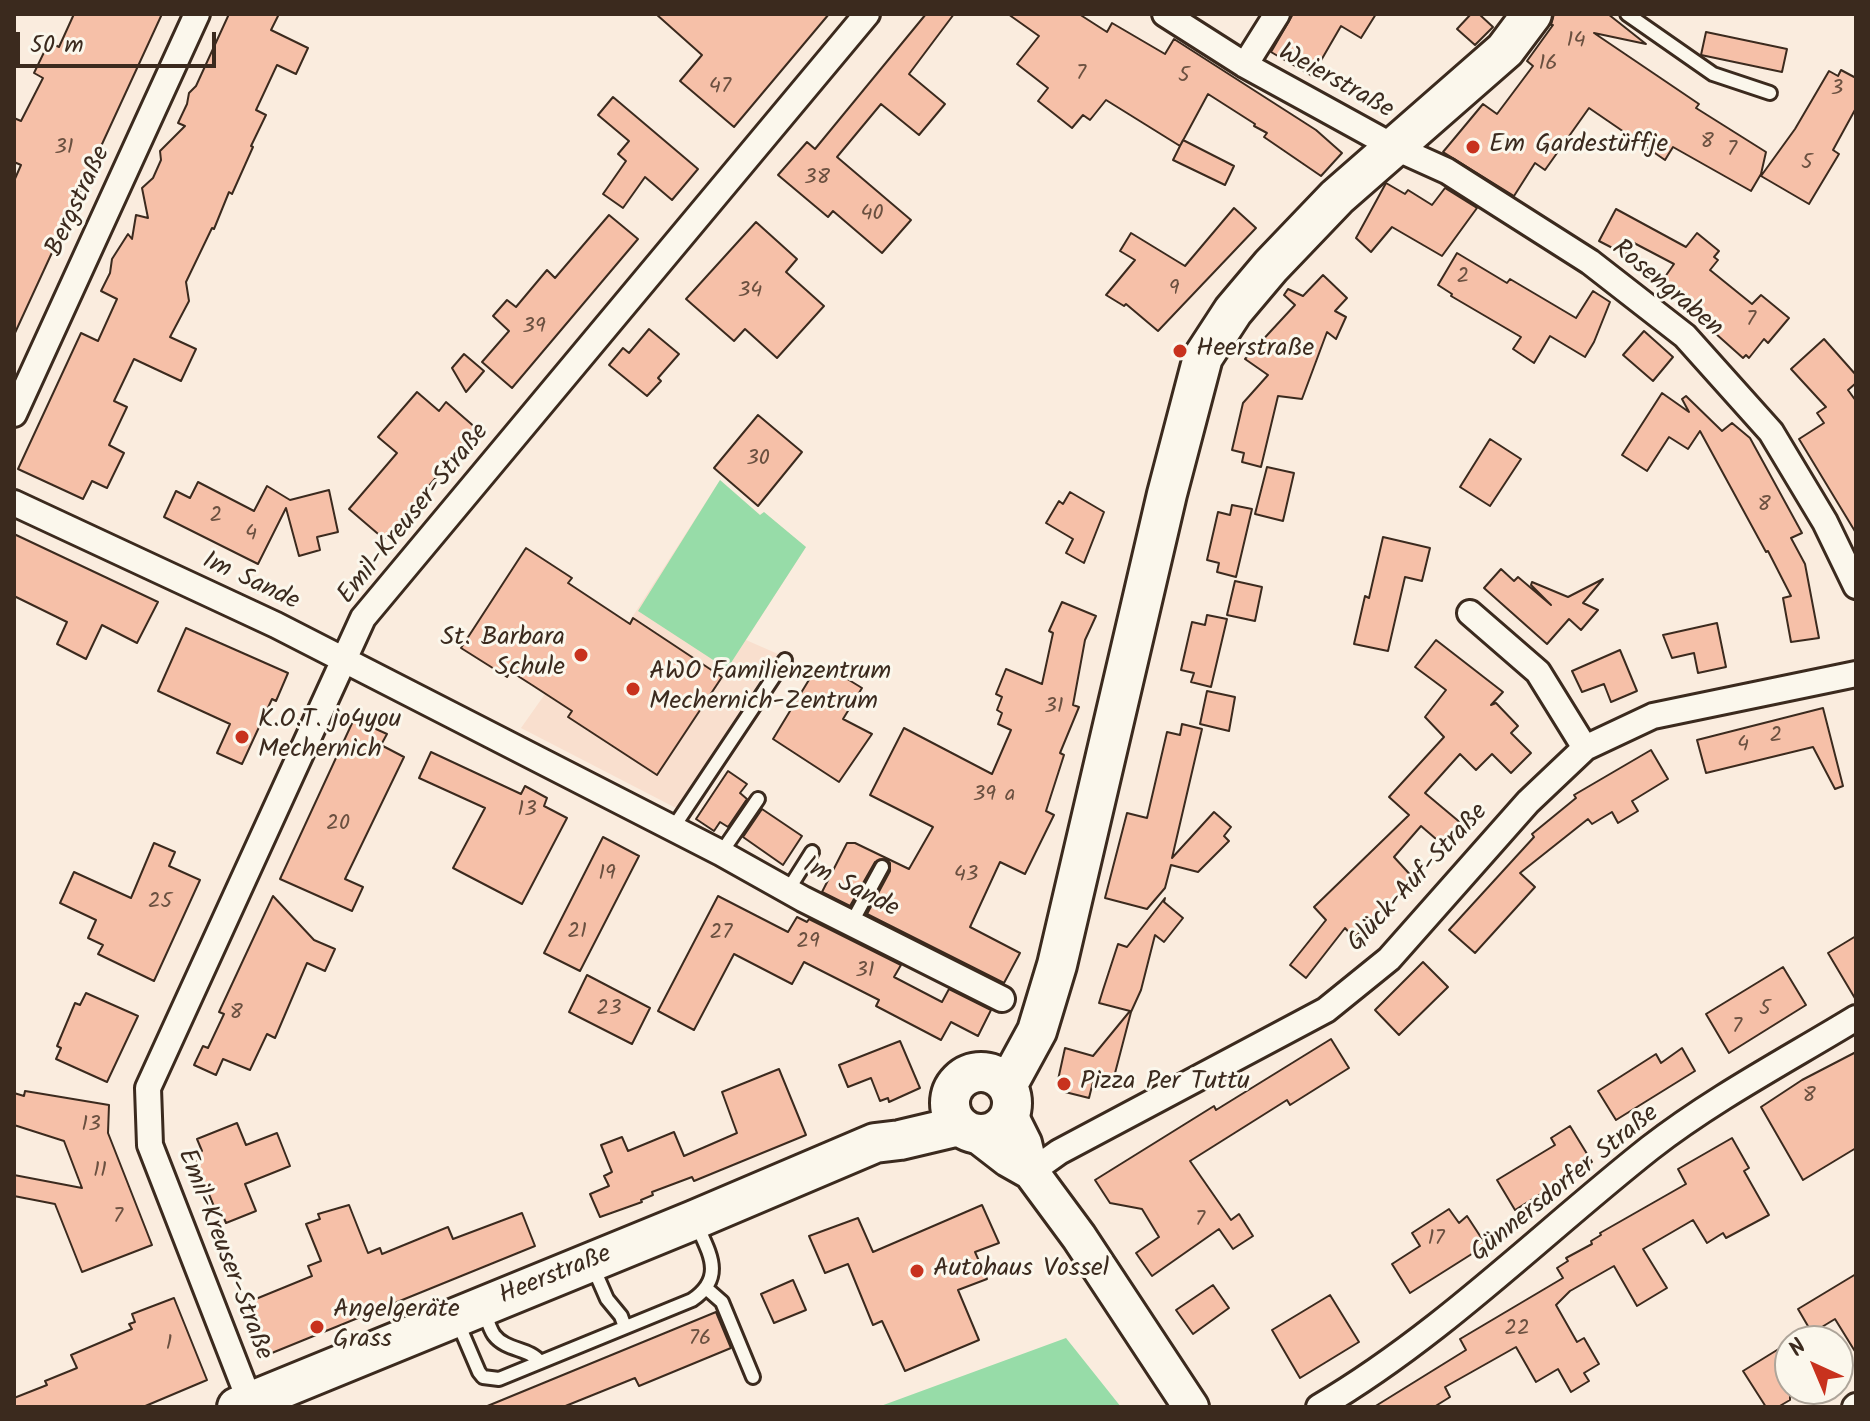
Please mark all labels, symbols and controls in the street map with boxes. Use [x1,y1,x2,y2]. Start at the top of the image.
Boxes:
scale bar [20,16,220,66]
text: 50 m [30,26,84,65]
house number: 14 [1566,29,1586,55]
street label: Weierstraße [1272,38,1398,128]
house number: 16 [1538,52,1558,78]
house number: 7 [1076,62,1086,88]
house number: 5 [1178,64,1190,90]
house number: 47 [709,75,731,101]
house number: 3 [1831,77,1843,103]
house number: 8 [1700,130,1714,156]
place label: Em Gardestüffje [1489,131,1668,163]
house number: 31 [54,136,74,162]
marker: Em Gardestüffje [1464,138,1482,156]
house number: 7 [1727,138,1737,164]
street label: Bergstraße [41,142,119,262]
house number: 5 [1801,151,1813,177]
house number: 38 [804,166,830,192]
house number: 40 [860,202,884,228]
street label: Rosengraben [1604,234,1728,346]
house number: 2 [1457,265,1469,291]
house number: 9 [1169,277,1179,303]
house number: 34 [738,279,762,305]
house number: 7 [1746,308,1756,334]
house number: 39 [522,315,546,341]
place label: Heerstraße [1196,335,1314,367]
marker: Heerstraße [1171,342,1189,360]
street label: Emil-Kreuser-Straße [333,418,497,612]
house number: 30 [746,447,770,473]
house number: 8 [1757,493,1771,519]
house number: 2 [210,504,222,530]
house number: 4 [245,522,257,548]
street label: Im Sande [196,547,304,619]
place label: St. Barbara Schule [441,624,565,686]
marker: St. Barbara Schule [572,646,590,664]
place label: AWO Familienzentrum Mechernich-Zentrum [649,658,891,720]
marker: AWO Familienzentrum Mechernich-Zentrum [624,680,642,698]
house number: 31 [1044,695,1064,721]
place label: K.O.T. jo4you Mechernich [258,706,401,768]
house number: 2 [1770,724,1782,750]
marker: K.O.T. jo4you Mechernich [233,728,251,746]
house number: 4 [1737,733,1749,759]
house number: 39 a [973,783,1015,809]
house number: 13 [517,798,537,824]
street label: Glück-Auf-Straße [1342,798,1496,960]
house number: 20 [326,812,350,838]
street label: Im Sande [797,852,903,926]
house number: 19 [598,862,616,888]
house number: 43 [954,863,978,889]
house number: 25 [148,890,172,916]
house number: 21 [567,920,587,946]
house number: 27 [710,921,732,947]
house number: 29 [796,930,820,956]
house number: 31 [855,959,875,985]
house number: 23 [596,997,622,1023]
house number: 5 [1759,997,1771,1023]
house number: 8 [229,1001,243,1027]
house number: 7 [1732,1015,1742,1041]
place label: Pizza Per Tuttu [1080,1068,1250,1100]
marker: Pizza Per Tuttu [1055,1075,1073,1093]
house number: 8 [1802,1084,1816,1110]
street label: Günnersdorfer Straße [1466,1100,1666,1270]
house number: 13 [81,1113,101,1139]
street label: Emil-Kreuser-Straße [168,1145,278,1365]
house number: 11 [93,1159,107,1185]
house number: 7 [113,1205,123,1231]
house number: 7 [1195,1208,1205,1234]
house number: 17 [1427,1227,1445,1253]
street label: Heerstraße [495,1240,617,1314]
place label: Autohaus Vossel [933,1255,1109,1287]
marker: Autohaus Vossel [908,1262,926,1280]
place label: Angelgeräte Grass [333,1296,460,1358]
house number: 22 [1504,1317,1530,1343]
marker: Angelgeräte Grass [308,1318,326,1336]
north arrow [1774,1325,1854,1405]
house number: 76 [689,1327,711,1353]
text: N [1781,1331,1816,1366]
house number: 1 [166,1332,172,1358]

